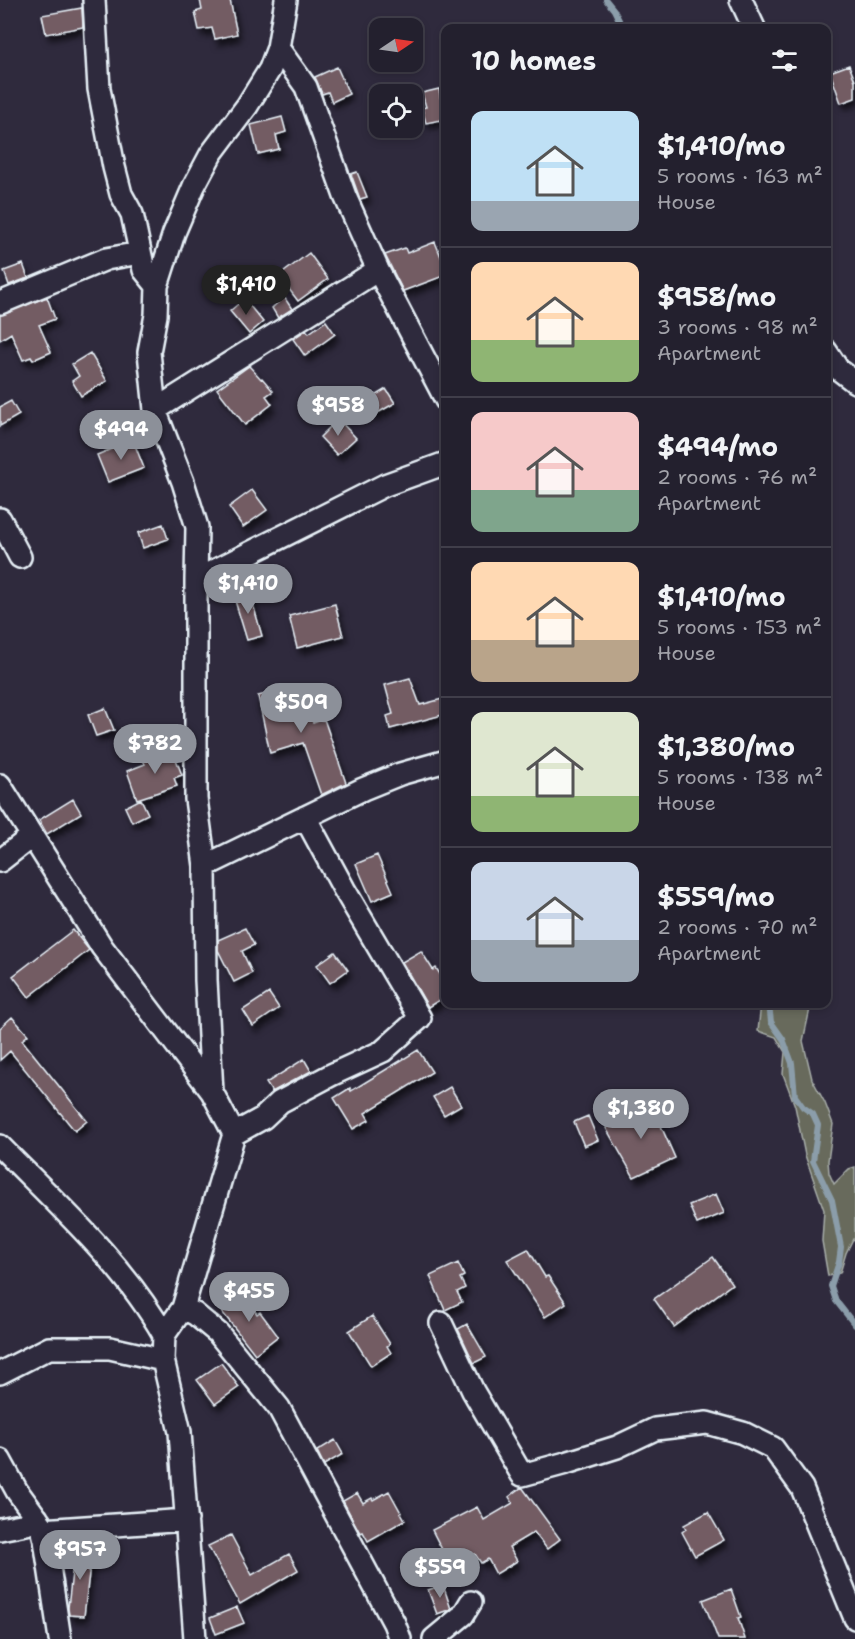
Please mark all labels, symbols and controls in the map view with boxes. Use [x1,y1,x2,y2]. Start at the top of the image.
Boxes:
north arrow [369,18,423,72]
map controls [369,18,423,138]
text: 10 homes [471,43,596,78]
icon: filters [768,44,801,77]
button: locate [369,84,423,138]
text: $1,410/mo [657,128,786,163]
icon: home [519,135,591,207]
text: 5 rooms · 163 m² [657,163,823,189]
text: House [657,189,716,215]
pin: $1,410 [197,265,295,316]
text: $1,410 [216,271,276,297]
text: $958/mo [657,279,776,314]
icon: home [519,286,591,358]
text: 3 rooms · 98 m² [657,314,818,340]
text: Apartment [657,340,761,366]
pin: $958 [302,386,374,437]
text: $958 [311,392,365,418]
pin: $494 [85,410,157,461]
text: $494 [94,416,148,442]
text: $494/mo [657,429,778,464]
icon: home [519,436,591,508]
text: 2 rooms · 76 m² [657,464,817,490]
text: Apartment [657,490,761,516]
pin: $1,410 [199,564,297,615]
text: $1,410 [218,570,278,596]
text: $1,410/mo [657,579,786,614]
icon: home [519,586,591,658]
text: 5 rooms · 153 m² [657,614,822,640]
text: House [657,640,716,666]
pin: $509 [265,683,337,734]
text: $509 [274,689,328,715]
pin: $782 [119,724,191,775]
text: $1,380/mo [657,729,795,764]
text: $782 [128,730,182,756]
icon: home [519,736,591,808]
text: 5 rooms · 138 m² [657,764,823,790]
text: House [657,790,716,816]
text: $559/mo [657,879,775,914]
icon: home [519,886,591,958]
text: 2 rooms · 70 m² [657,914,818,940]
text: Apartment [657,940,761,966]
pin: $1,380 [592,1089,690,1140]
text: $1,380 [607,1095,675,1121]
pin: $455 [213,1272,285,1323]
text: $455 [223,1278,275,1304]
pin: $957 [44,1530,116,1581]
text: $957 [53,1536,107,1562]
pin: $559 [404,1548,476,1599]
text: $559 [414,1554,466,1580]

